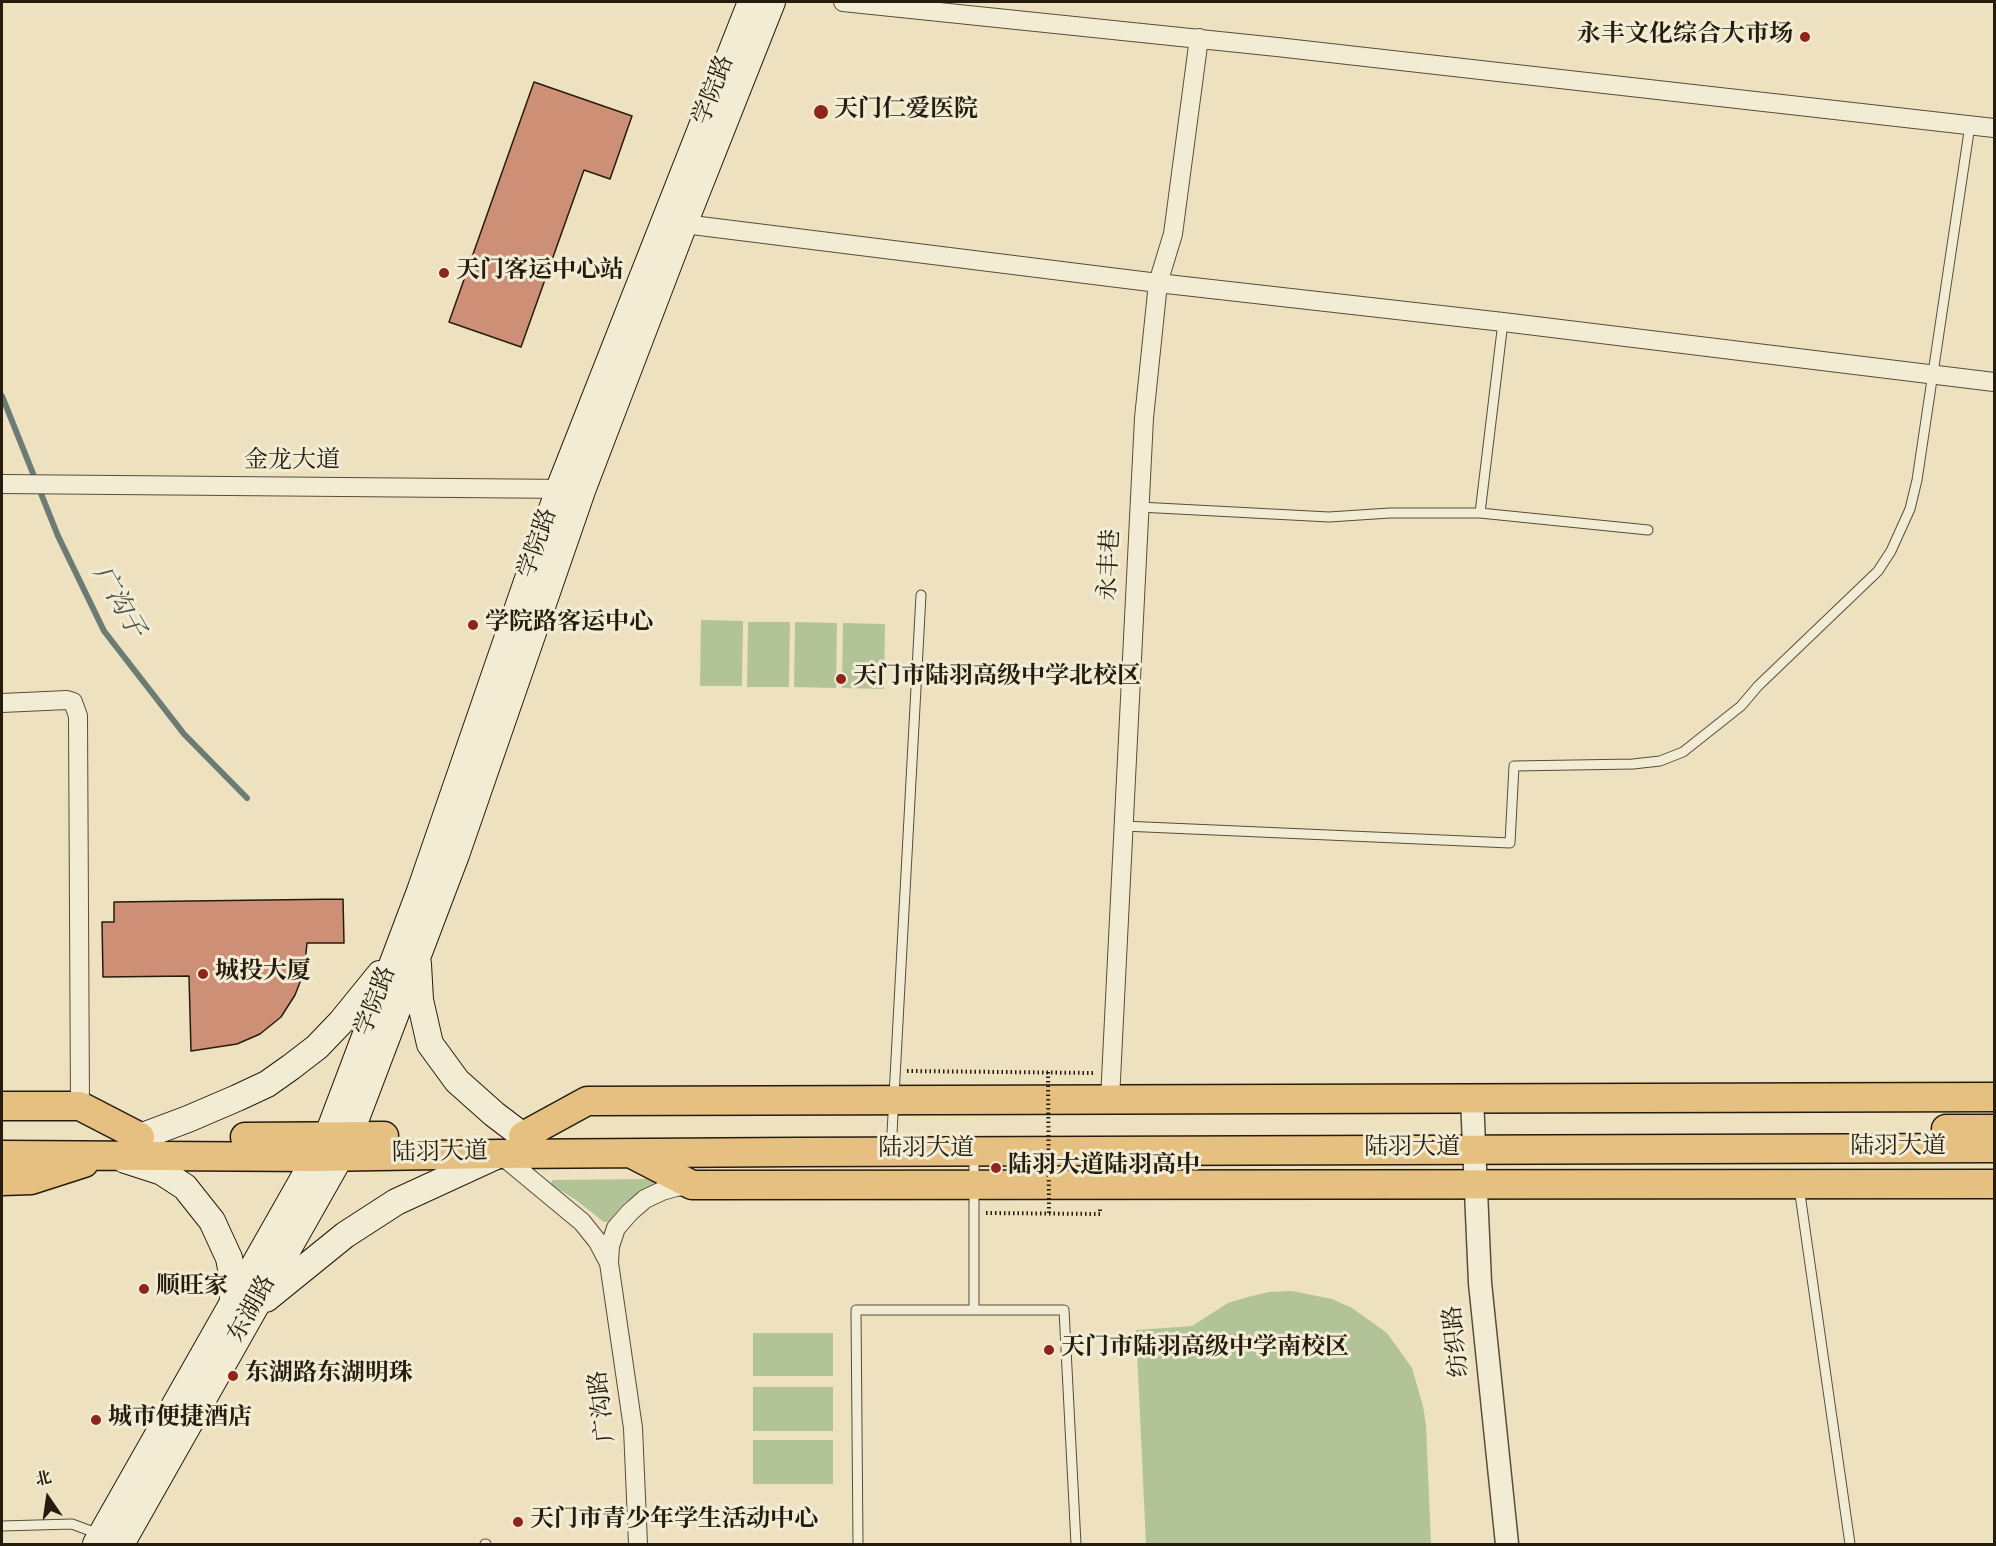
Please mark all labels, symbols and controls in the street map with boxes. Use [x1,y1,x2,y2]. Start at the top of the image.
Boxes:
place label: 永丰文化综合大市场 [1577,23,1793,51]
marker: 永丰文化综合大市场 [1798,30,1812,44]
street label: 学院路 [690,52,742,130]
place label: 天门仁爱医院 [834,98,978,126]
marker: 天门仁爱医院 [812,103,830,121]
place label: 天门客运中心站 [456,259,624,287]
marker: 天门客运中心站 [437,266,451,280]
street label: 金龙大道 [244,449,340,477]
street label: 学院路 [515,505,565,583]
street label: 永丰巷 [1096,528,1128,602]
water label: 广沟子 [83,561,149,645]
place label: 学院路客运中心 [485,611,653,639]
marker: 学院路客运中心 [466,618,480,632]
place label: 天门市陆羽高级中学北校区 [853,665,1141,693]
marker: 天门市陆羽高级中学北校区 [834,672,848,686]
place label: 城投大厦 [215,960,311,988]
street label: 学院路 [352,963,404,1041]
marker: 城投大厦 [196,967,210,981]
street label: 陆羽大道 [1850,1135,1946,1163]
street label: 陆羽大道 [1364,1136,1460,1164]
street label: 陆羽大道 [878,1137,974,1165]
street label: 陆羽大道 [392,1140,488,1170]
place label: 陆羽大道陆羽高中 [1008,1154,1200,1182]
marker: 陆羽大道陆羽高中 [989,1161,1003,1175]
street label: 东湖路 [224,1272,284,1348]
place label: 顺旺家 [156,1275,228,1303]
marker: 顺旺家 [137,1282,151,1296]
street label: 纺织路 [1441,1304,1477,1378]
place label: 天门市陆羽高级中学南校区 [1061,1336,1349,1364]
marker: 天门市陆羽高级中学南校区 [1042,1343,1056,1357]
place label: 东湖路东湖明珠 [245,1362,413,1390]
marker: 东湖路东湖明珠 [226,1369,240,1383]
street label: 广沟路 [586,1369,624,1443]
place label: 城市便捷酒店 [108,1406,252,1434]
marker: 城市便捷酒店 [89,1413,103,1427]
text: 北 [33,1467,54,1493]
north arrow [18,1468,78,1528]
place label: 天门市青少年学生活动中心 [530,1508,818,1536]
marker: 天门市青少年学生活动中心 [511,1515,525,1529]

